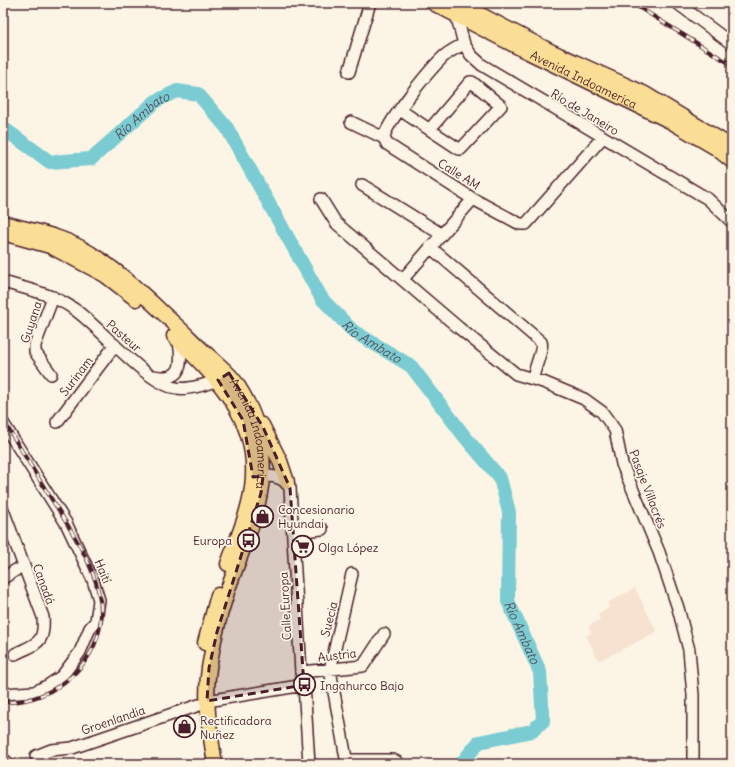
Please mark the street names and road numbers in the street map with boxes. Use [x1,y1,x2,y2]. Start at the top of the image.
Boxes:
street label: Avenida Indoamerica [528,47,640,111]
street label: Río de Janeiro [548,86,622,138]
street label: Calle AM [435,155,483,193]
street label: Guyana [17,299,45,345]
street label: Pasteur [103,317,145,355]
street label: Surinam [56,353,96,399]
street label: Avenida Indoamerica [227,375,270,490]
street label: Pasaje Villacrés [626,448,670,530]
street label: Haití [91,557,115,586]
street label: Canadá [30,562,58,607]
street label: Calle Europa [276,571,294,641]
street label: Suecia [317,600,341,638]
street label: Austria [317,645,357,665]
street label: Groenlandia [79,702,147,738]

